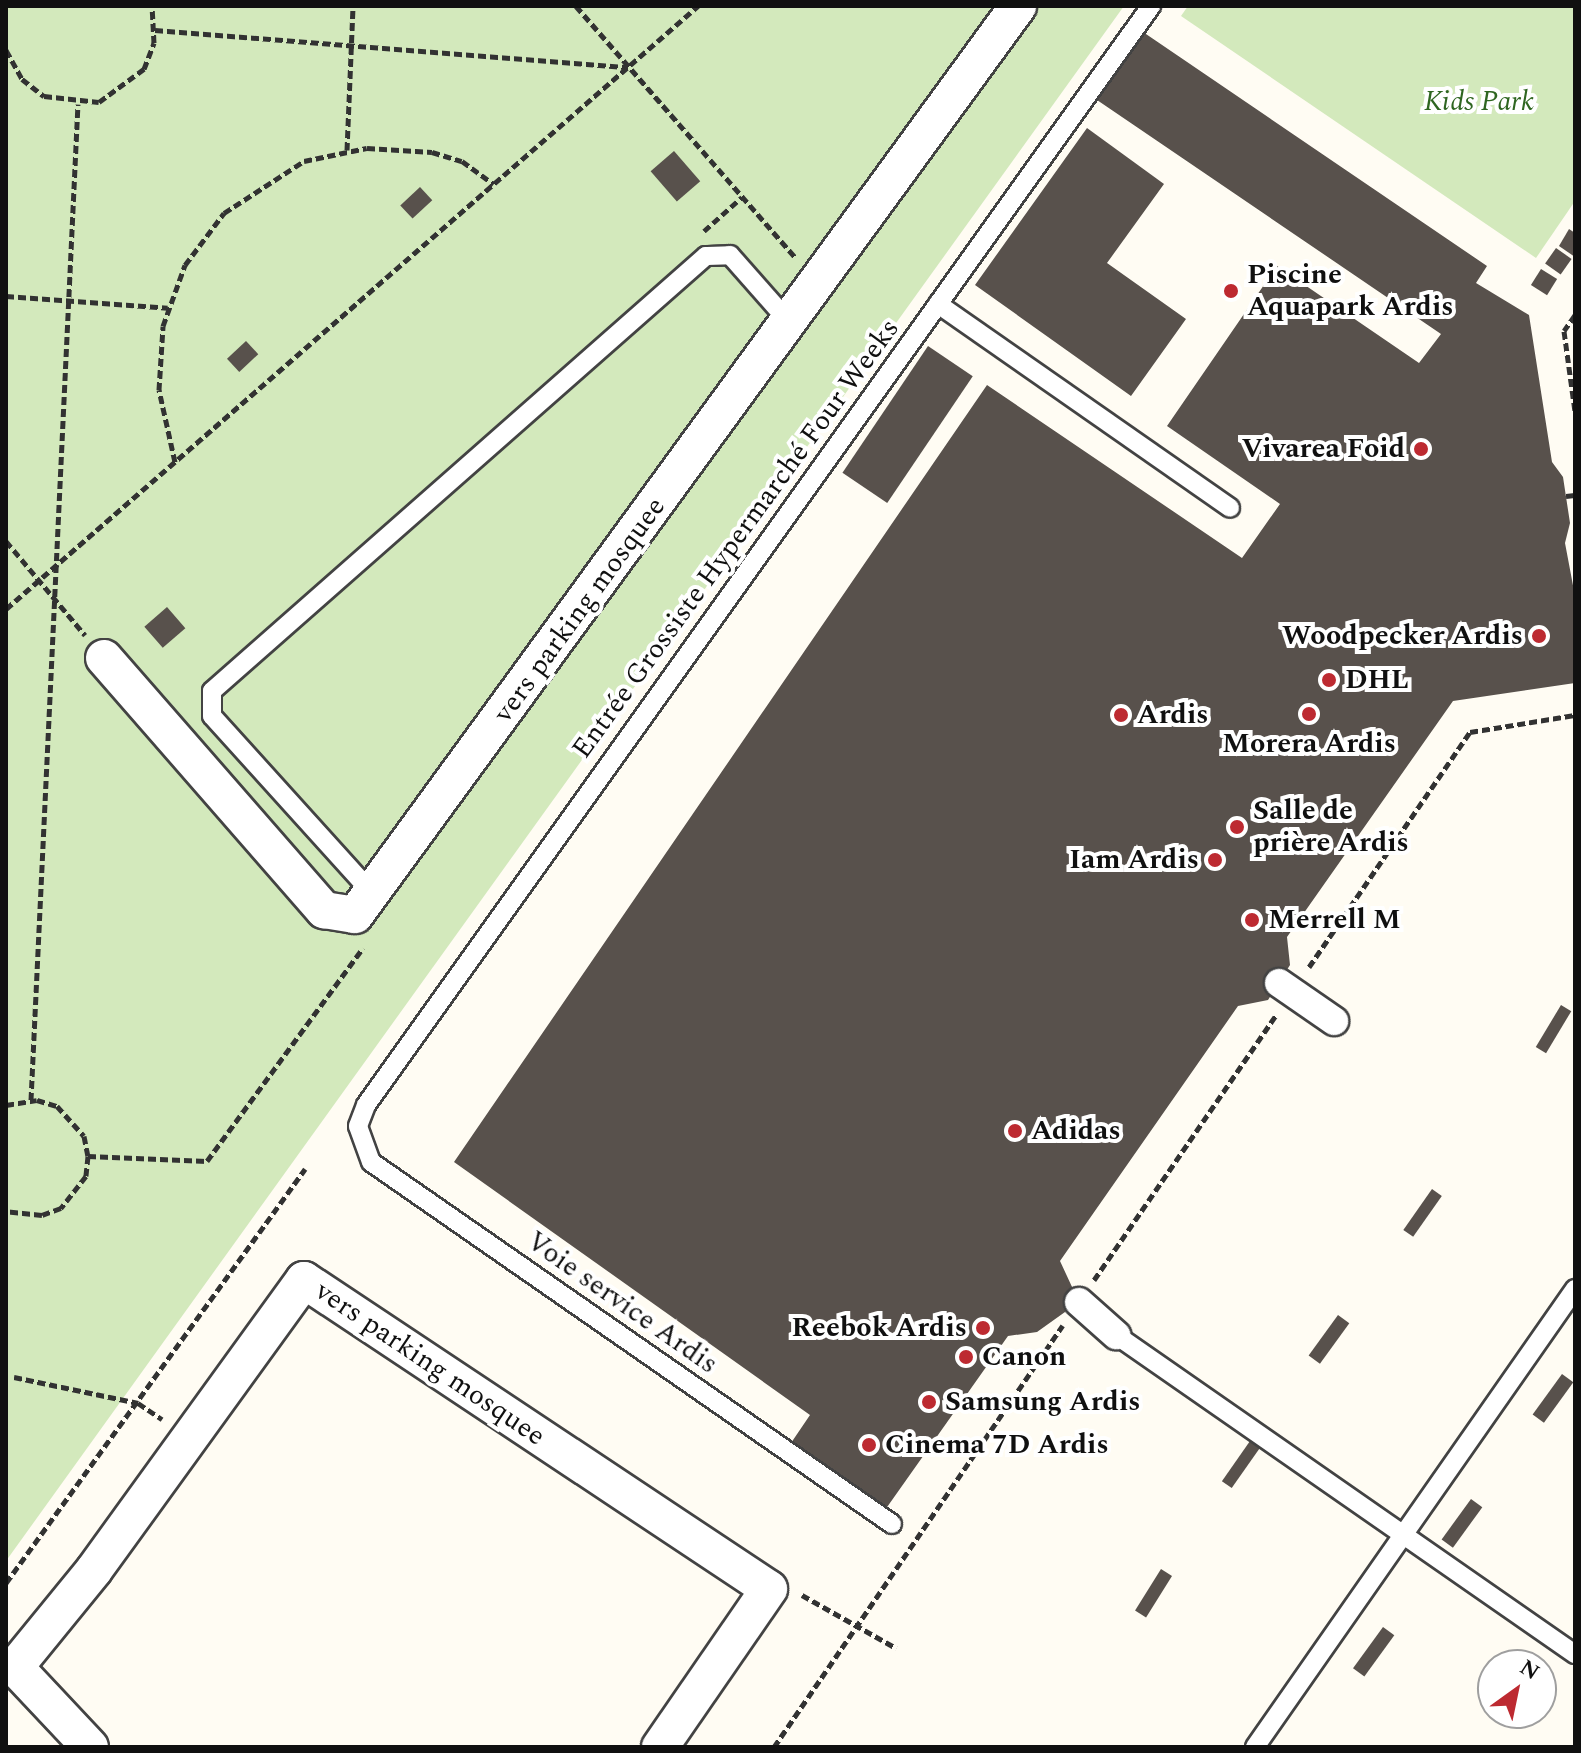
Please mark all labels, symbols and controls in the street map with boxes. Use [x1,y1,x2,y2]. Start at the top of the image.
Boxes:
park label: Kids Park [1424,85,1534,119]
place label: Piscine Aquapark Ardis [1247,258,1453,324]
marker: Piscine Aquapark Ardis [1222,282,1240,300]
street label: Entrée Grossiste Hypermarché Four Weeks [565,313,907,765]
place label: Vivarea Foid [1241,432,1405,466]
marker: Vivarea Foid [1412,440,1430,458]
street label: vers parking mosquee [487,491,673,729]
place label: Woodpecker Ardis [1282,619,1523,653]
marker: Woodpecker Ardis [1530,627,1548,645]
place label: DHL [1345,663,1409,697]
marker: DHL [1320,671,1338,689]
place label: Ardis [1137,698,1208,732]
marker: Morera Ardis [1300,705,1318,723]
marker: Ardis [1112,706,1130,724]
place label: Morera Ardis [1222,727,1396,761]
place label: Salle de prière Ardis [1253,794,1409,860]
marker: Salle de prière Ardis [1228,818,1246,836]
place label: Iam Ardis [1069,843,1199,877]
marker: Iam Ardis [1206,851,1224,869]
place label: Merrell M [1268,903,1401,937]
marker: Merrell M [1243,911,1261,929]
place label: Adidas [1031,1114,1121,1148]
marker: Adidas [1006,1122,1024,1140]
street label: Voie service Ardis [520,1225,724,1381]
street label: vers parking mosquee [309,1275,551,1453]
place label: Reebok Ardis [792,1311,967,1345]
marker: Reebok Ardis [974,1319,992,1337]
place label: Canon [982,1340,1066,1374]
marker: Canon [957,1348,975,1366]
place label: Samsung Ardis [945,1385,1140,1419]
marker: Samsung Ardis [920,1393,938,1411]
place label: Cinema 7D Ardis [885,1428,1109,1462]
marker: Cinema 7D Ardis [860,1436,878,1454]
north arrow [1477,1649,1557,1729]
text: N [1513,1651,1546,1689]

